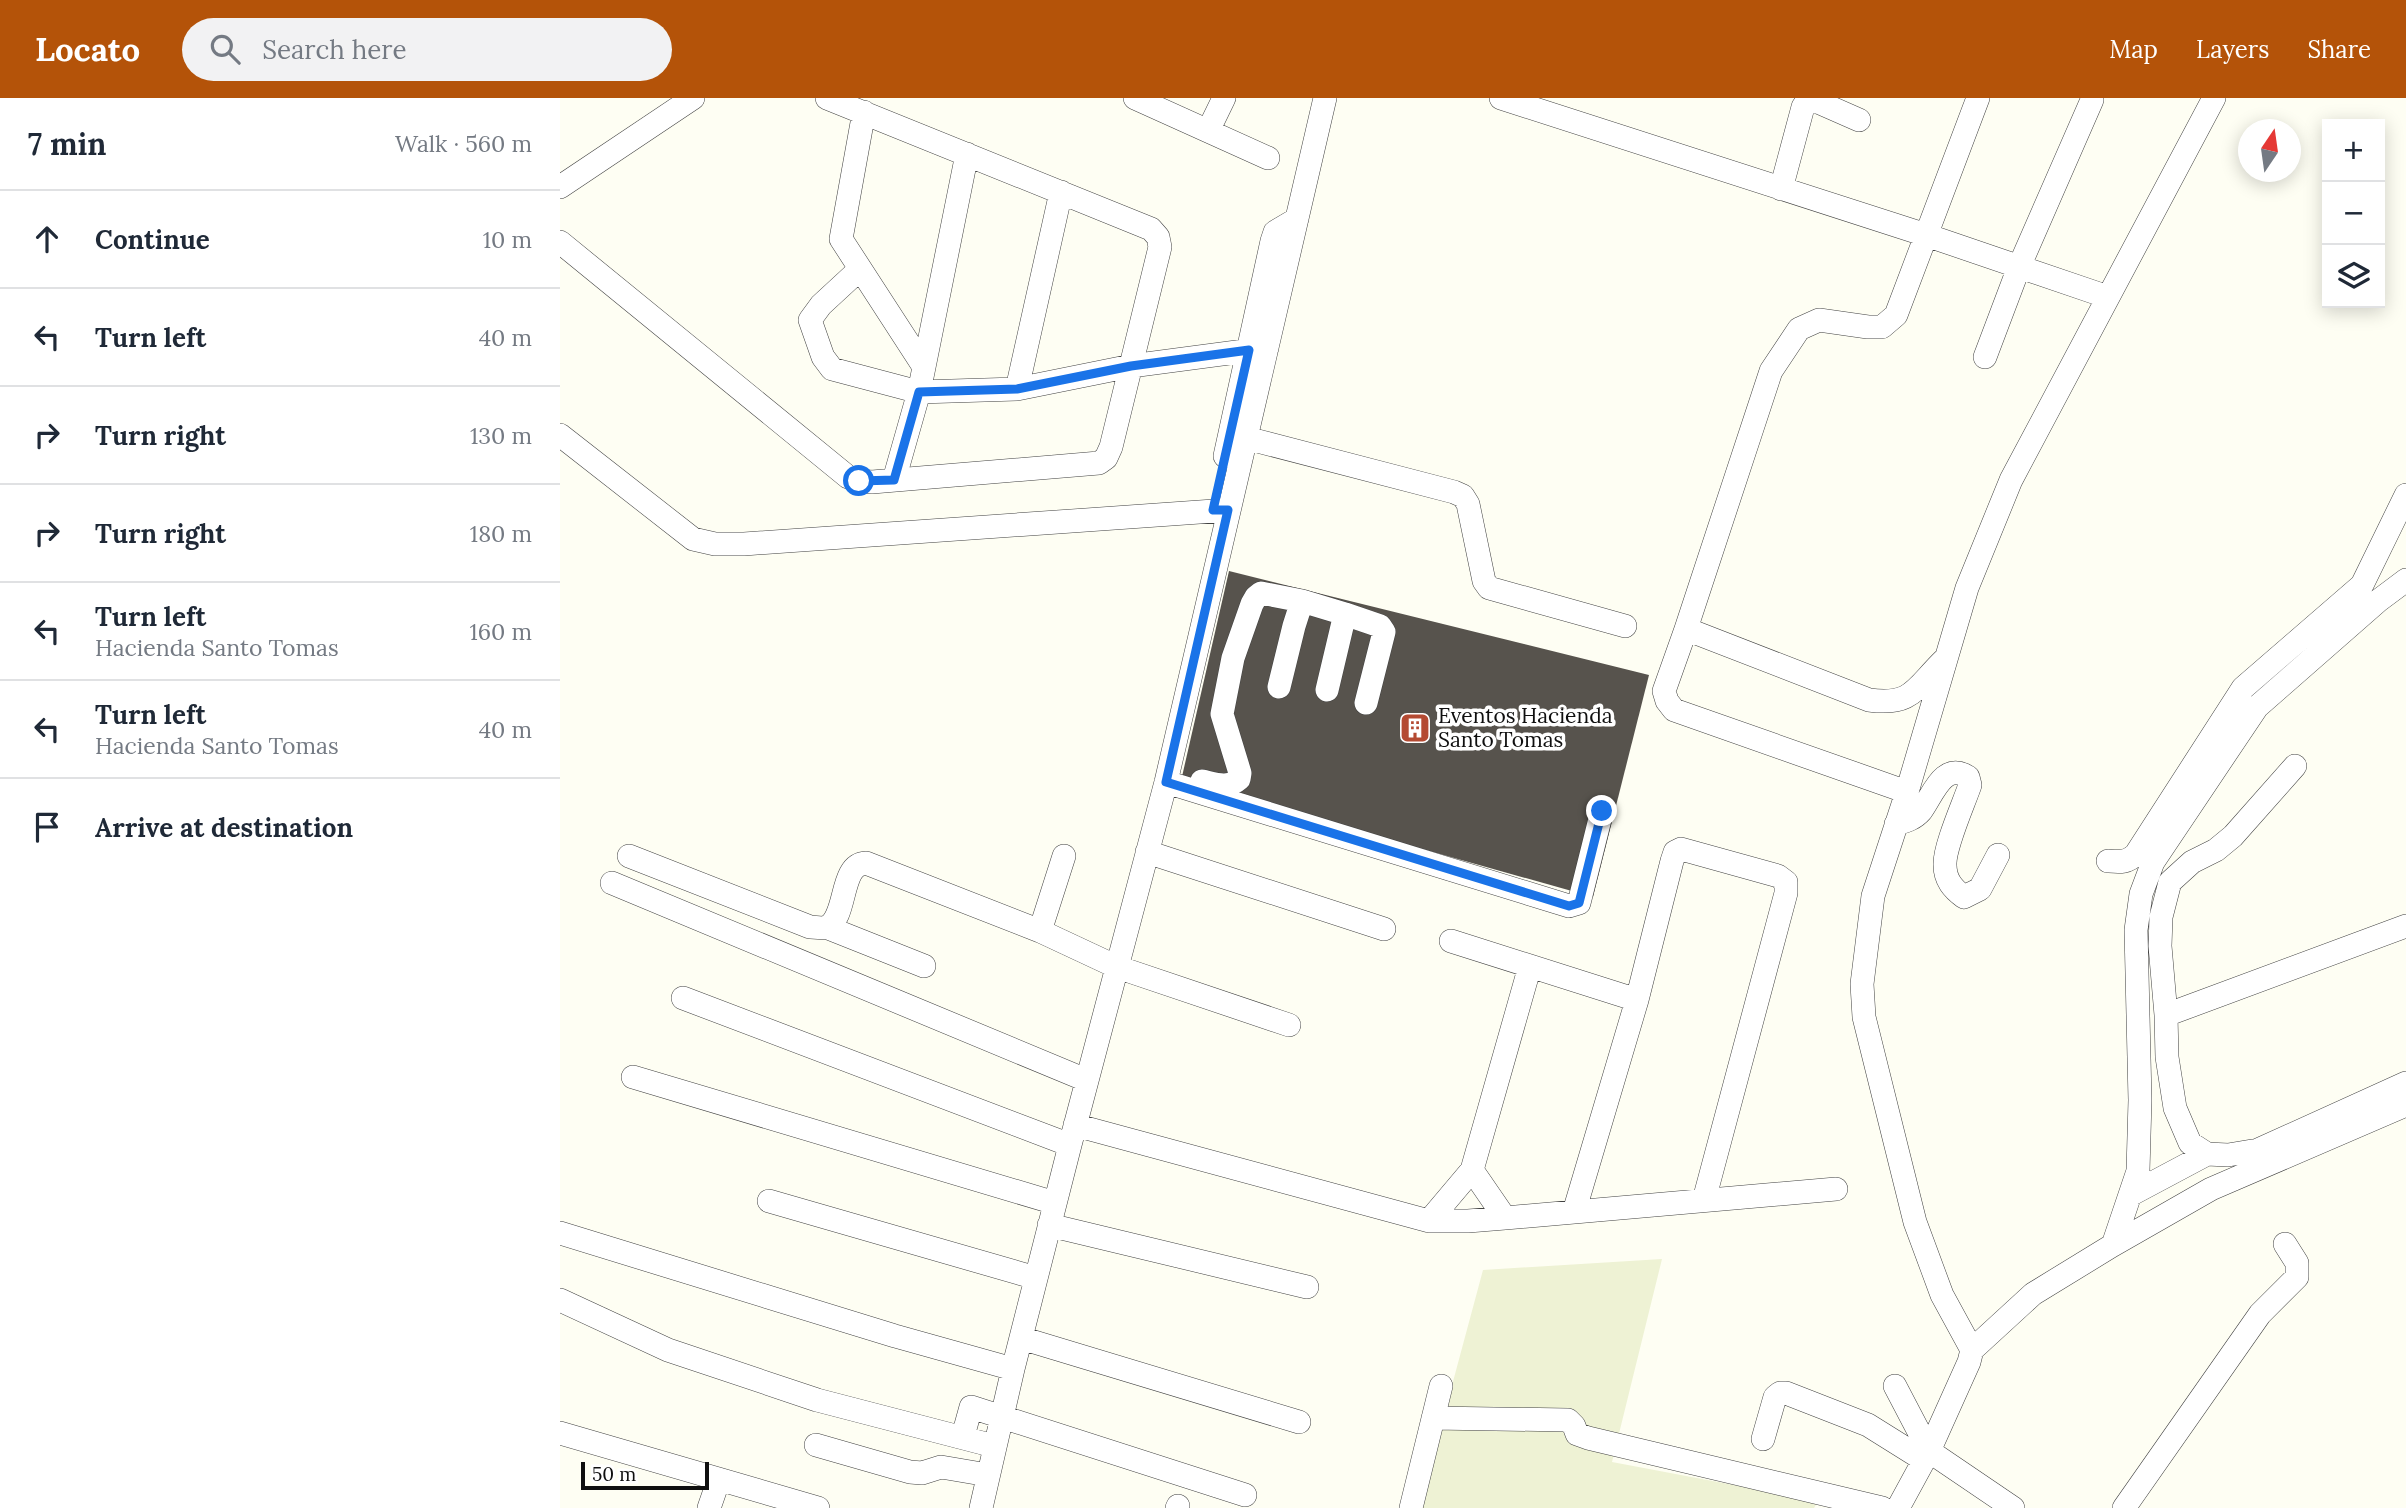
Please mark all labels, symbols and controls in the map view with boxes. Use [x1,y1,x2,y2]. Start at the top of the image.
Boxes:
search box [182,18,672,81]
text: Locato [35,28,140,70]
icon: search [206,30,244,68]
text: Search here [262,33,407,66]
text: Map [2109,34,2158,65]
text: Layers [2196,34,2269,65]
text: Share [2307,34,2371,65]
north arrow [2238,119,2301,182]
map controls [2322,119,2385,308]
button: + [2322,119,2385,182]
text: 7 min [28,125,107,163]
text: Walk · 560 m [395,129,532,158]
button: − [2322,182,2385,245]
icon: ahead [28,220,66,258]
text: Continue [95,223,210,256]
text: 10 m [483,225,532,254]
button: layers [2322,245,2385,308]
icon: left [28,318,66,356]
text: Turn left [95,321,206,354]
text: 40 m [479,323,532,352]
icon: right [28,416,66,454]
text: Turn right [95,419,226,452]
text: 130 m [470,421,532,450]
route start [843,465,874,496]
icon: right [28,514,66,552]
text: Turn right [95,517,226,550]
text: 180 m [470,519,532,548]
text: Turn left [95,600,206,633]
icon: left [28,612,66,650]
text: 160 m [469,617,532,646]
text: Hacienda Santo Tomas [95,633,339,662]
text: Turn left [95,698,206,731]
place label: Eventos Hacienda Santo Tomas [1438,702,1613,753]
icon: left [28,710,66,748]
building icon: Eventos Hacienda Santo Tomas [1398,711,1432,745]
text: 40 m [479,715,532,744]
text: Hacienda Santo Tomas [95,731,339,760]
route end [1586,795,1617,826]
icon: arrive [28,808,66,846]
text: Arrive at destination [95,811,353,844]
scale bar [581,1459,709,1491]
text: 50 m [592,1462,636,1486]

